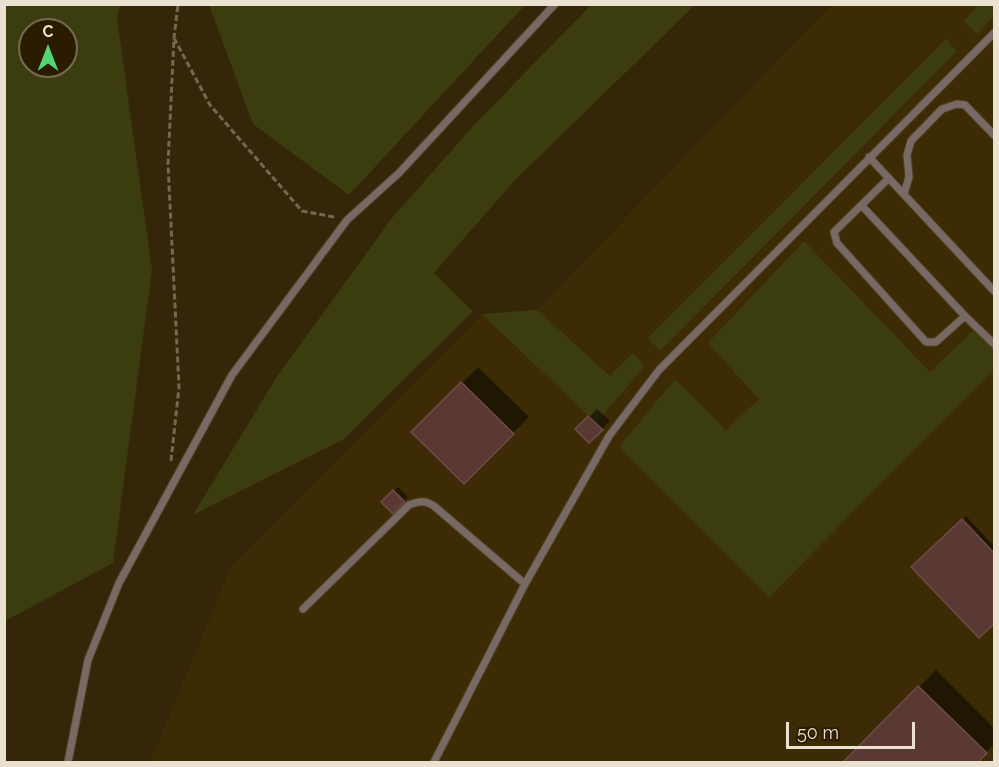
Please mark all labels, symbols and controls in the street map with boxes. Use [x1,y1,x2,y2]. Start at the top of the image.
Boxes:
north arrow [18,18,78,78]
text: С [43,22,53,41]
scale bar [789,710,918,748]
text: 50 m [797,722,839,743]

